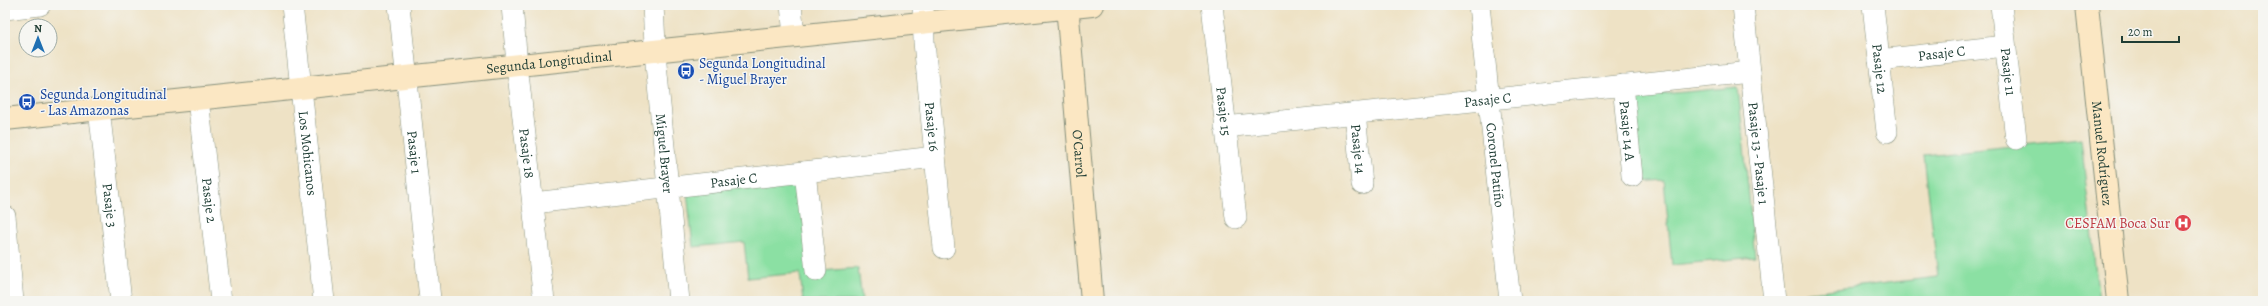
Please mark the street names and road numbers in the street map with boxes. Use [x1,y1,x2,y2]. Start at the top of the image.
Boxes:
street label: Pasaje C [1917,41,1966,65]
street label: Pasaje 12 [1868,43,1892,95]
street label: Segunda Longitudinal [485,46,613,78]
street label: Pasaje 11 [1996,47,2021,97]
street label: Pasaje 15 [1212,86,1236,137]
street label: Pasaje C [1463,88,1512,111]
street label: Pasaje 14 A [1615,100,1640,163]
street label: Manuel Rodríguez [2088,100,2117,207]
street label: Pasaje 16 [920,101,944,152]
street label: Pasaje 13 - Pasaje 1 [1744,101,1773,206]
street label: Los Mohicanos [294,110,322,196]
street label: Miguel Brayer [651,113,678,195]
street label: Coronel Patiño [1482,122,1510,209]
street label: Pasaje 14 [1347,123,1370,175]
street label: Pasaje 18 [515,127,539,179]
street label: O'Carrol [1068,129,1091,179]
street label: Pasaje 1 [403,130,426,175]
street label: Pasaje C [709,168,759,192]
street label: Pasaje 2 [198,177,222,224]
street label: Pasaje 3 [98,182,122,229]

